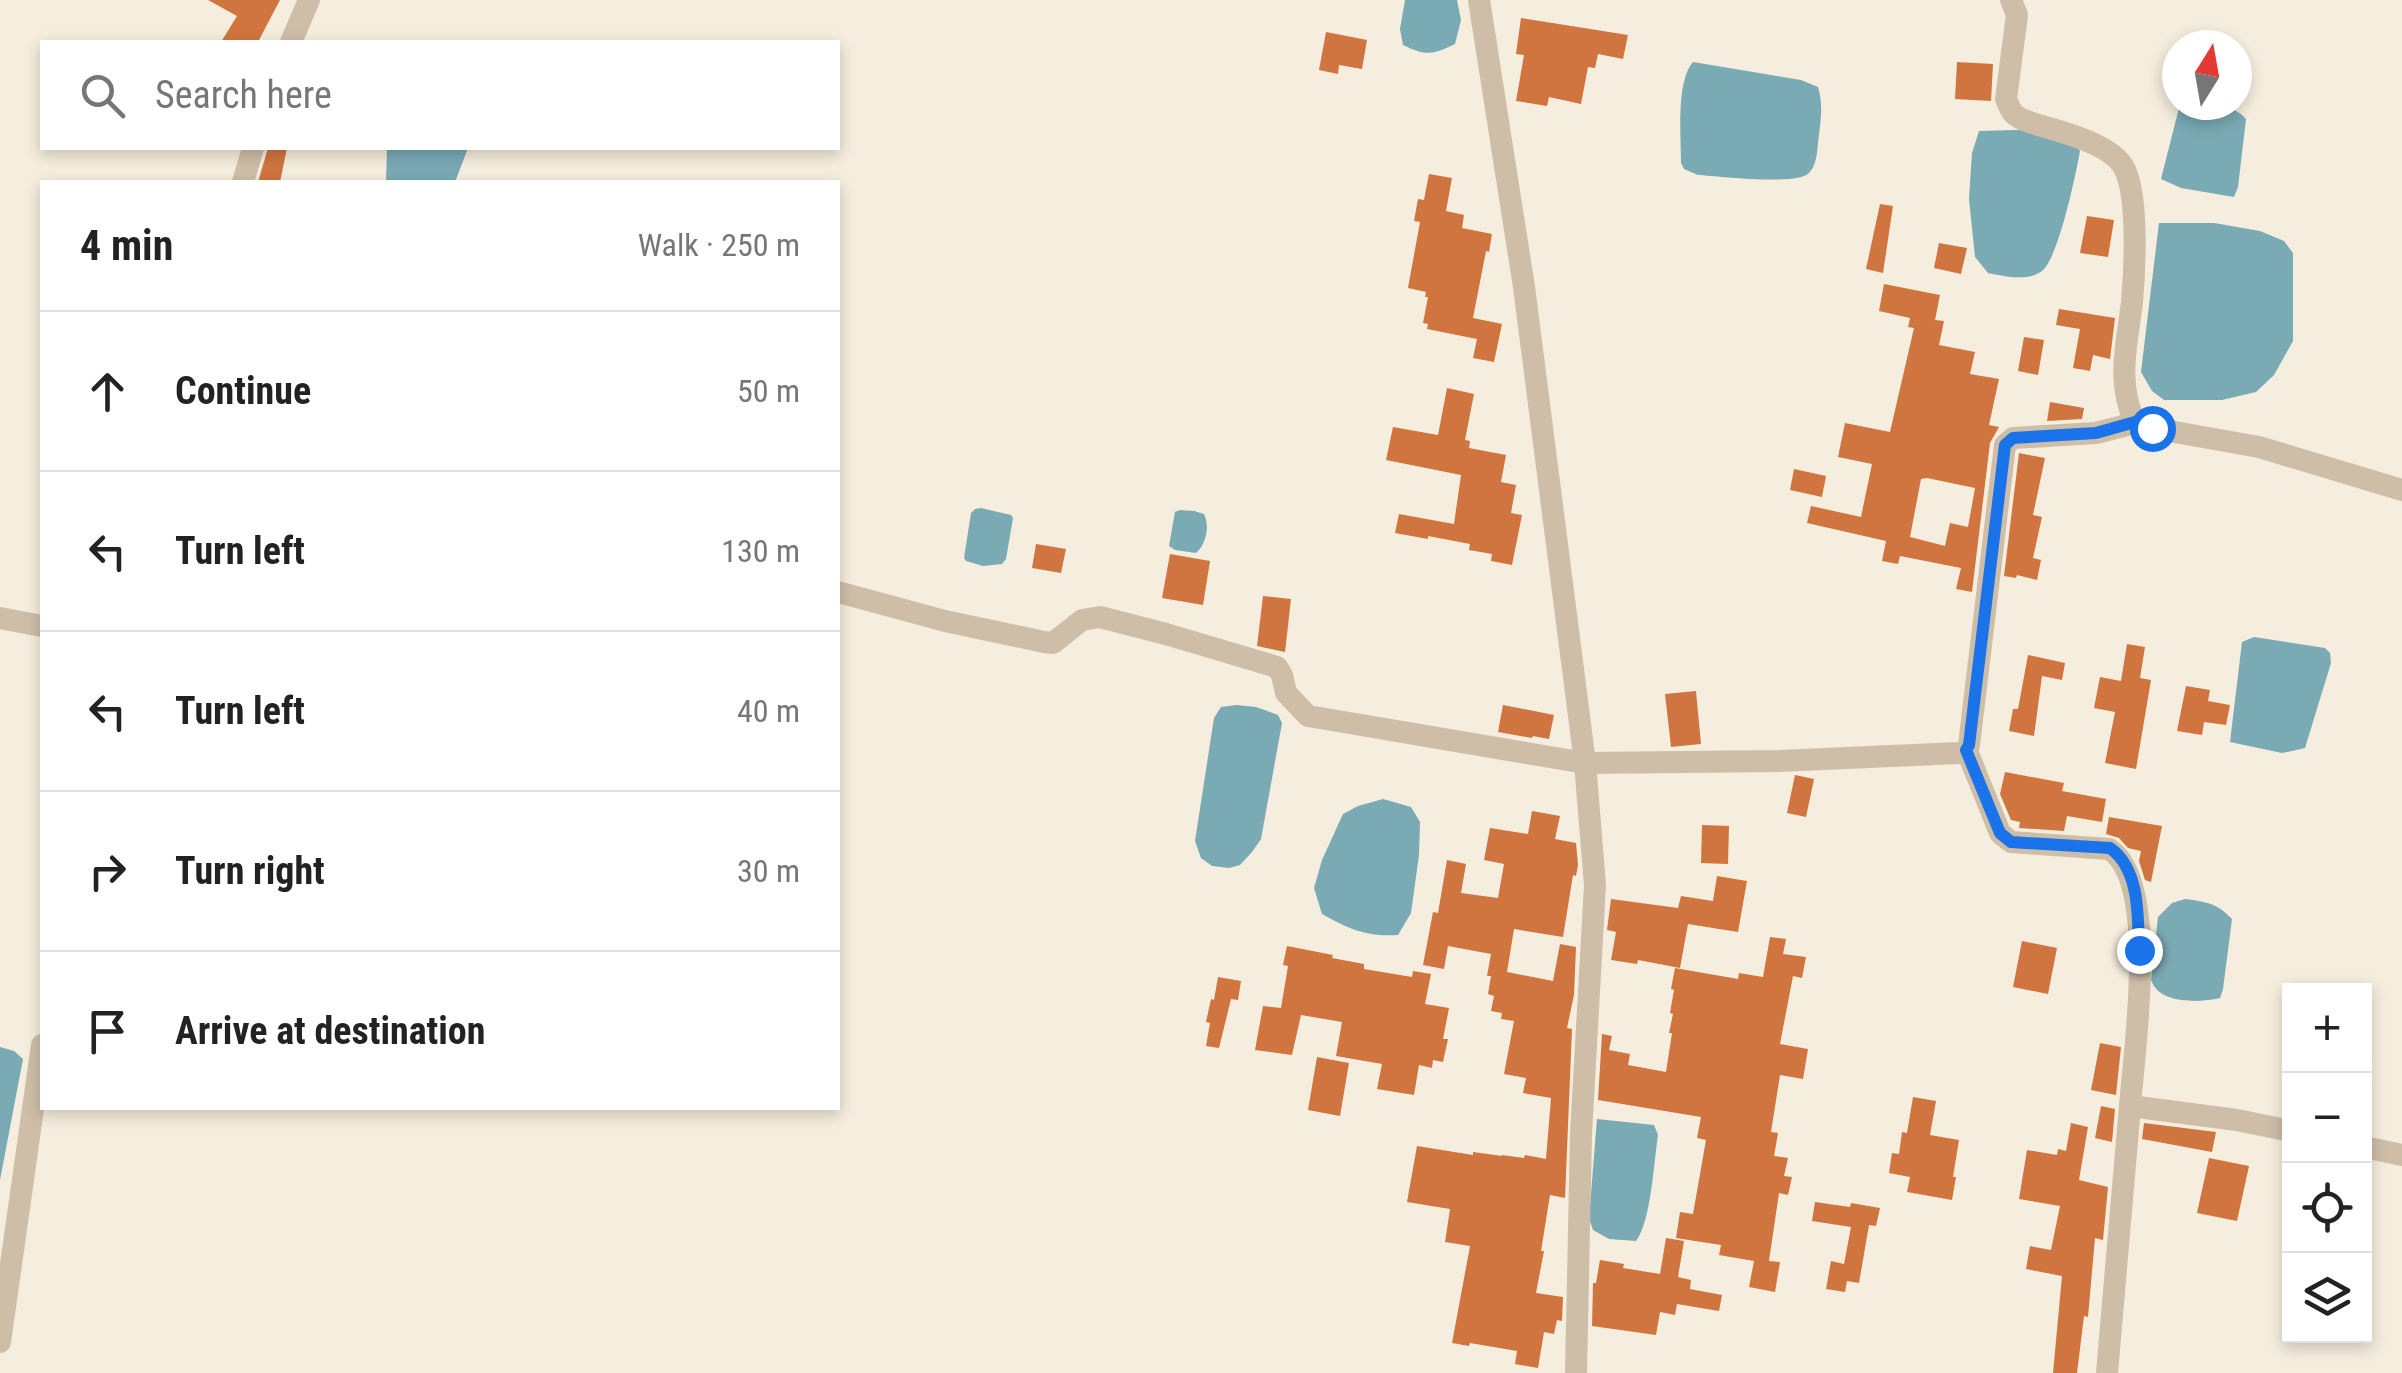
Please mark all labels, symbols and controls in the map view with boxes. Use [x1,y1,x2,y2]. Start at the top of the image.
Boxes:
north arrow [2162,30,2252,120]
search box [40,40,840,150]
icon: search [75,68,130,123]
text: Search here [155,73,332,117]
text: 4 min [80,221,173,270]
text: Walk · 250 m [638,226,800,264]
icon: ahead [80,364,135,419]
text: Continue [175,369,311,413]
text: 50 m [737,372,800,410]
route start [2130,406,2176,452]
icon: left [80,524,135,579]
text: Turn left [175,529,305,573]
text: 130 m [721,532,800,570]
icon: left [80,684,135,739]
text: Turn left [175,689,305,733]
text: 40 m [737,692,800,730]
icon: right [80,844,135,899]
text: Turn right [175,849,325,893]
text: 30 m [737,852,800,890]
route end [2117,928,2163,974]
map controls [2282,983,2372,1343]
button: + [2282,983,2372,1073]
icon: arrive [80,1004,135,1059]
text: Arrive at destination [175,1009,485,1053]
button: − [2282,1073,2372,1163]
button: locate [2282,1163,2372,1253]
button: layers [2282,1253,2372,1343]

